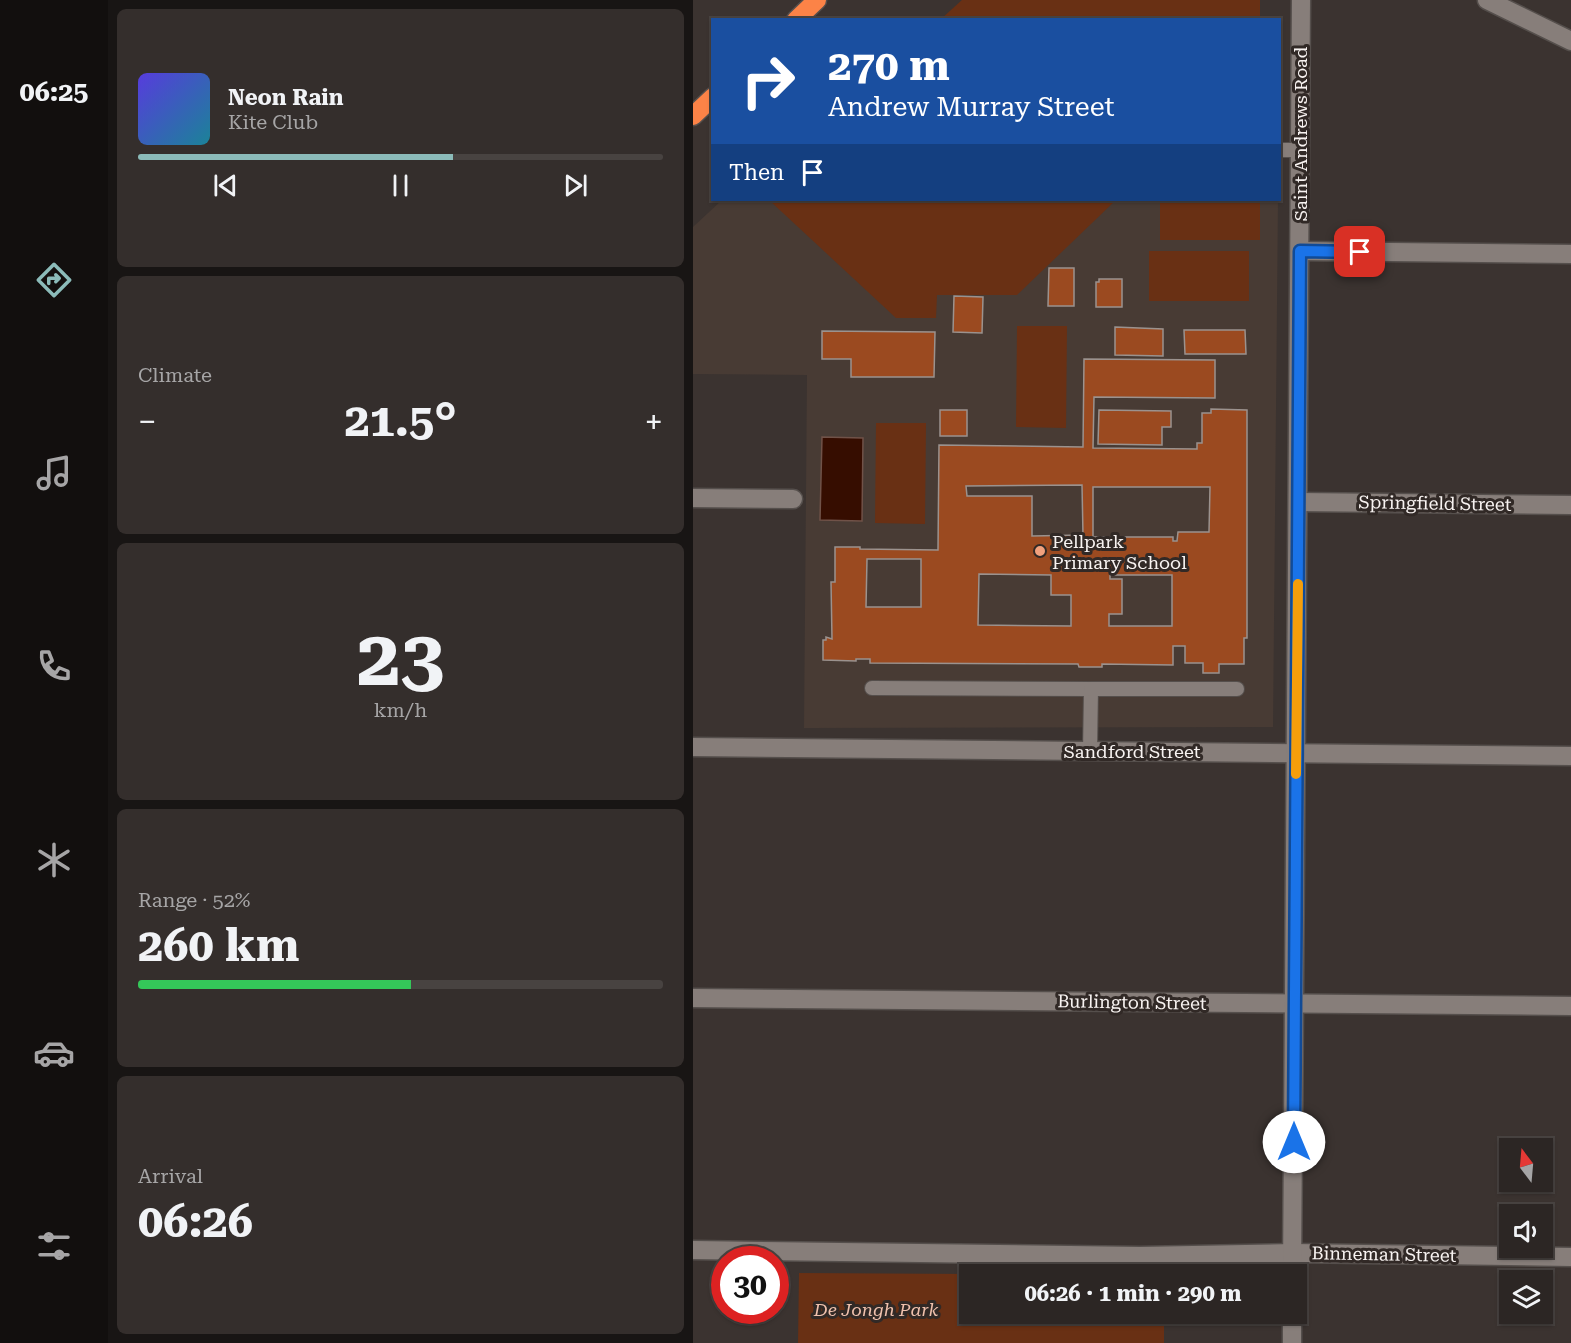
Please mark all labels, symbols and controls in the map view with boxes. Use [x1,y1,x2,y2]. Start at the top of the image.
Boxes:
text: 270 m [828,41,950,90]
icon: right [729,42,807,120]
street label: Saint Andrews Road [1290,46,1311,221]
text: 06:25 [20,76,88,108]
text: Neon Rain [228,85,343,110]
text: Andrew Murray Street [828,91,1115,123]
text: Kite Club [228,110,318,134]
icon: arrive [796,156,829,189]
text: Then [729,160,784,185]
icon: previous [209,169,242,202]
icon: pause [384,169,417,202]
icon: next [559,169,592,202]
pin [1334,226,1385,277]
icon: arrive [1343,235,1376,268]
icon: directions [33,259,75,301]
text: Climate [138,363,212,387]
text: 21.5° [344,394,457,447]
text: − [138,402,156,441]
text: + [645,402,663,441]
icon: music [33,452,75,494]
street label: Springfield Street [1358,491,1512,515]
place label: Pellpark Primary School [1052,531,1187,573]
marker: Pellpark Primary School [1033,544,1047,558]
text: 23 [357,613,444,704]
icon: phone [33,645,75,687]
text: km/h [374,698,427,722]
street label: Sandford Street [1063,741,1201,762]
icon: climate [33,839,75,881]
text: Range · 52% [138,888,250,912]
text: 260 km [138,919,299,972]
street label: Burlington Street [1057,990,1207,1014]
icon: car [33,1032,75,1074]
position arrow [1262,1110,1326,1174]
north arrow [1499,1138,1553,1192]
map controls [1499,1138,1553,1324]
text: Arrival [138,1164,203,1188]
text: 06:26 [138,1195,253,1248]
button: sound [1499,1204,1553,1258]
icon: filters [33,1225,75,1267]
street label: Binneman Street [1311,1242,1457,1266]
speed limit sign: 30 [711,1246,789,1324]
button: layers [1499,1270,1553,1324]
text: 06:26 · 1 min · 290 m [1024,1281,1242,1306]
park label: De Jongh Park [813,1299,938,1320]

